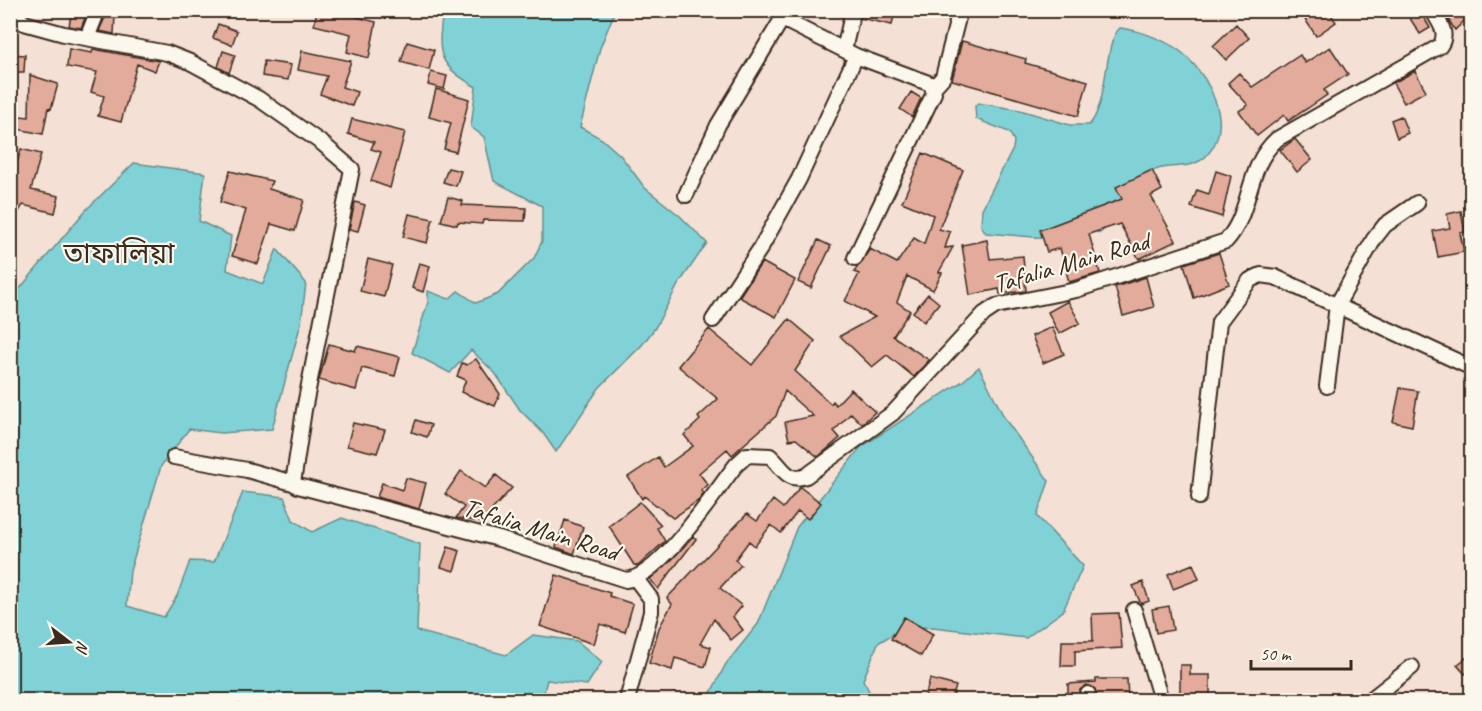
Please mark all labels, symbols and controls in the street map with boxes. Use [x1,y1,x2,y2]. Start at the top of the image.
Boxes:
street label: Tafalia Main Road [989,223,1157,300]
district label: তাফালিয়া [63,236,175,271]
street label: Tafalia Main Road [459,490,626,570]
north arrow [39,612,99,672]
scale bar [1251,633,1352,671]
text: N [70,638,93,657]
text: 50 m [1260,643,1293,665]

